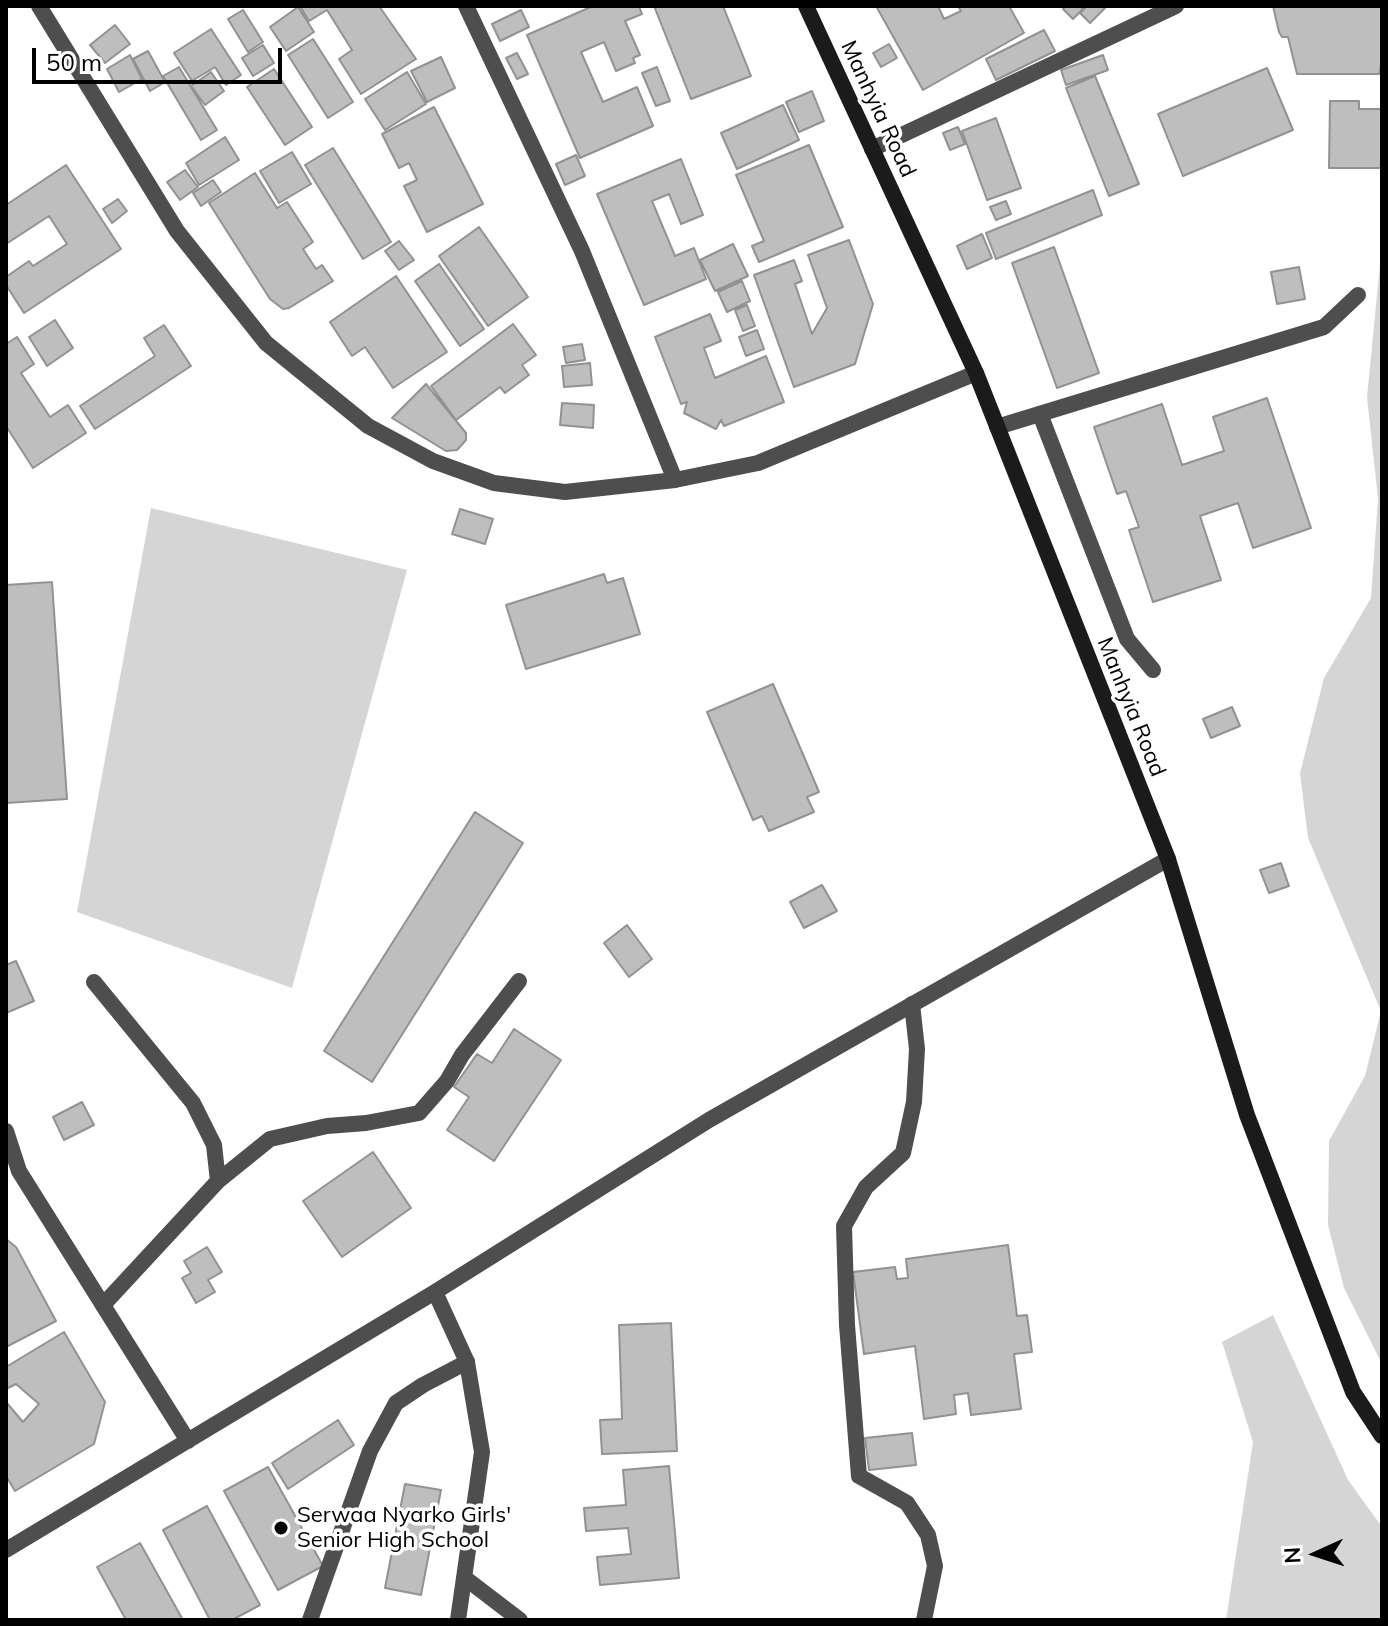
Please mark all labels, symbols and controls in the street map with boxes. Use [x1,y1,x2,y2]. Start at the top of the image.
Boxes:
scale bar [36,32,286,82]
street label: Manhyia Road [835,37,921,181]
text: 50 m [46,47,102,77]
street label: Manhyia Road [1091,634,1171,780]
place label: Serwaa Nyarko Girls' Senior High School [297,1502,511,1554]
north arrow [1276,1514,1356,1594]
marker: Serwaa Nyarko Girls' Senior High School [272,1519,290,1537]
text: N [1278,1546,1306,1564]

